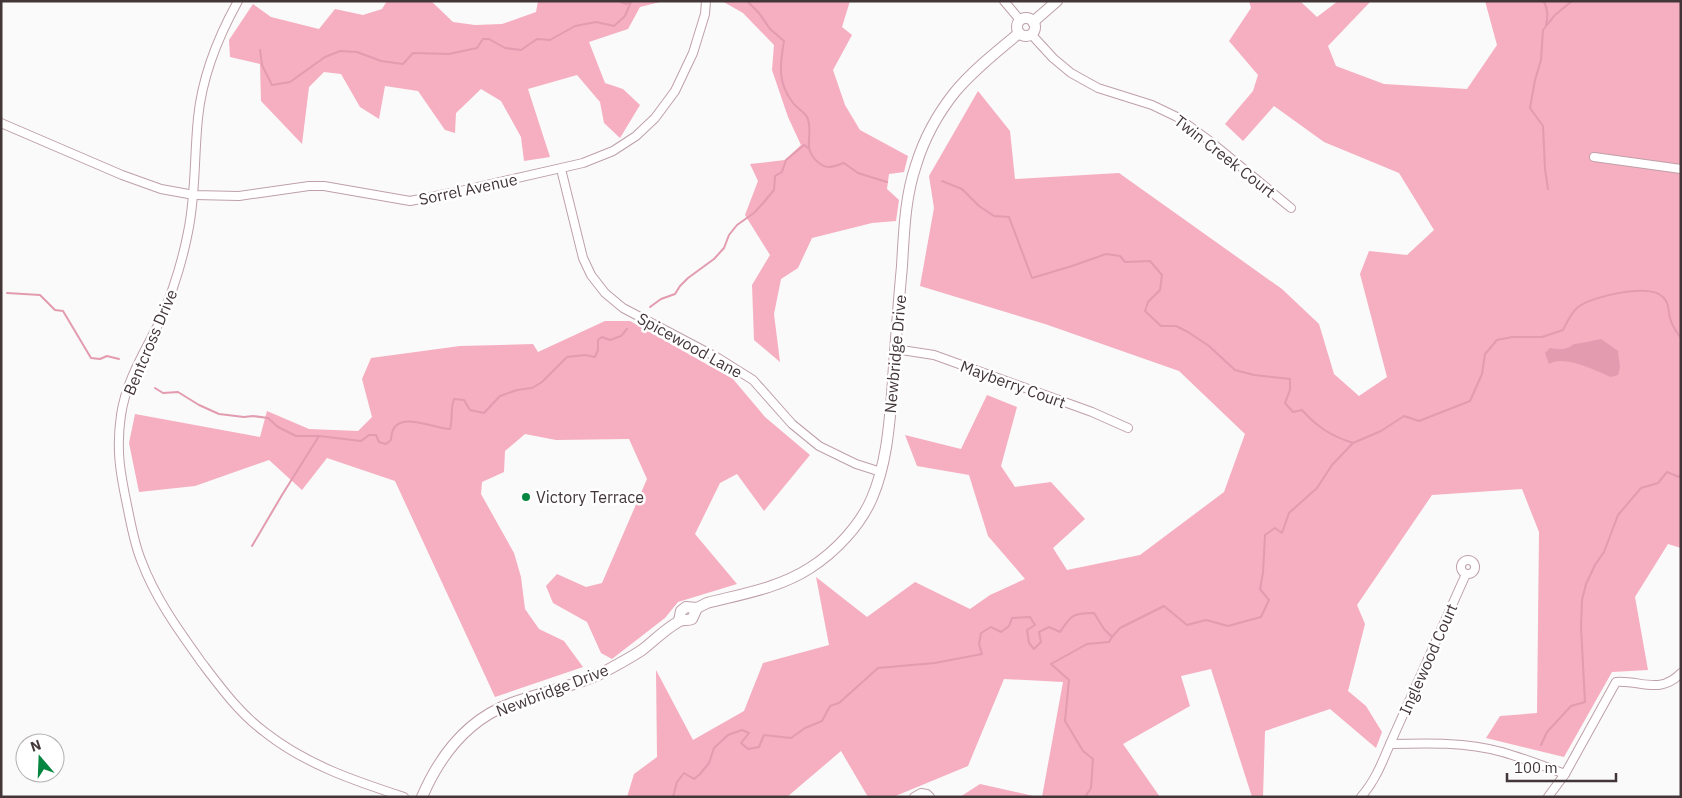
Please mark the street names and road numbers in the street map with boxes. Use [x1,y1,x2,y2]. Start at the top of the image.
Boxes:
street label: Twin Creek Court [1170,110,1280,202]
street label: Sorrel Avenue [417,169,519,209]
street label: Bentcross Drive [119,286,181,398]
street label: Newbridge Drive [880,294,910,414]
street label: Spicewood Lane [634,308,746,382]
street label: Mayberry Court [958,356,1068,412]
street label: Inglewood Court [1395,600,1461,718]
street label: Newbridge Drive [493,659,611,721]

